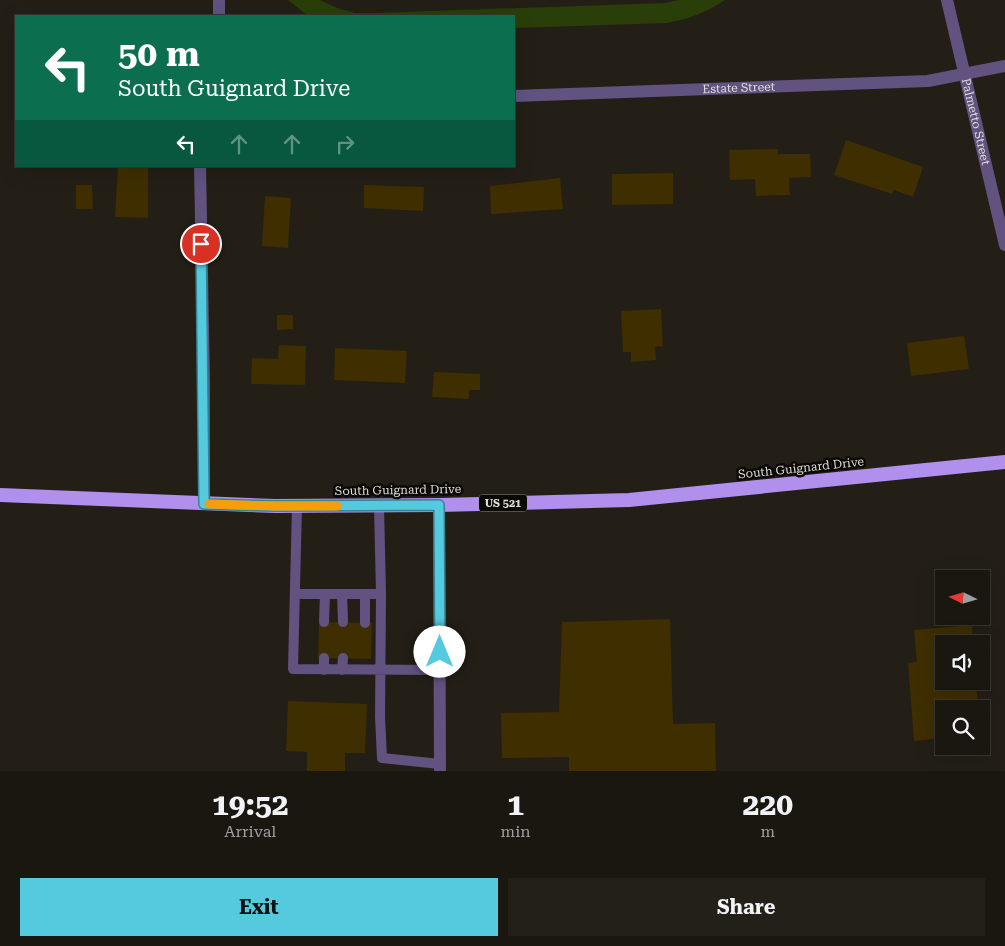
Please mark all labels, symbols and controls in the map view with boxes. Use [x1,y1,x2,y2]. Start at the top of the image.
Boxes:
text: 50 m [118,34,200,75]
icon: left [35,35,100,100]
text: South Guignard Drive [118,76,350,101]
street label: Palmetto Street [959,77,993,167]
street label: Estate Street [702,80,776,96]
icon: left [172,130,200,158]
icon: ahead [225,130,253,158]
icon: ahead [278,130,306,158]
icon: right [331,130,359,158]
pin [180,223,222,265]
icon: arrive [187,230,215,258]
street label: South Guignard Drive [737,454,865,482]
street label: South Guignard Drive [335,482,462,498]
road number: US 521 [479,494,527,512]
north arrow [935,570,990,625]
map controls [935,570,990,755]
position arrow [413,625,465,677]
button: sound [935,635,990,690]
button: search [935,700,990,755]
text: 19:52 [212,787,289,822]
text: 1 [507,787,524,822]
text: 220 [743,787,793,822]
text: Arrival [224,822,276,841]
text: min [501,822,531,841]
text: m [760,822,775,841]
button: Exit [20,878,498,936]
button: Share [508,878,985,936]

